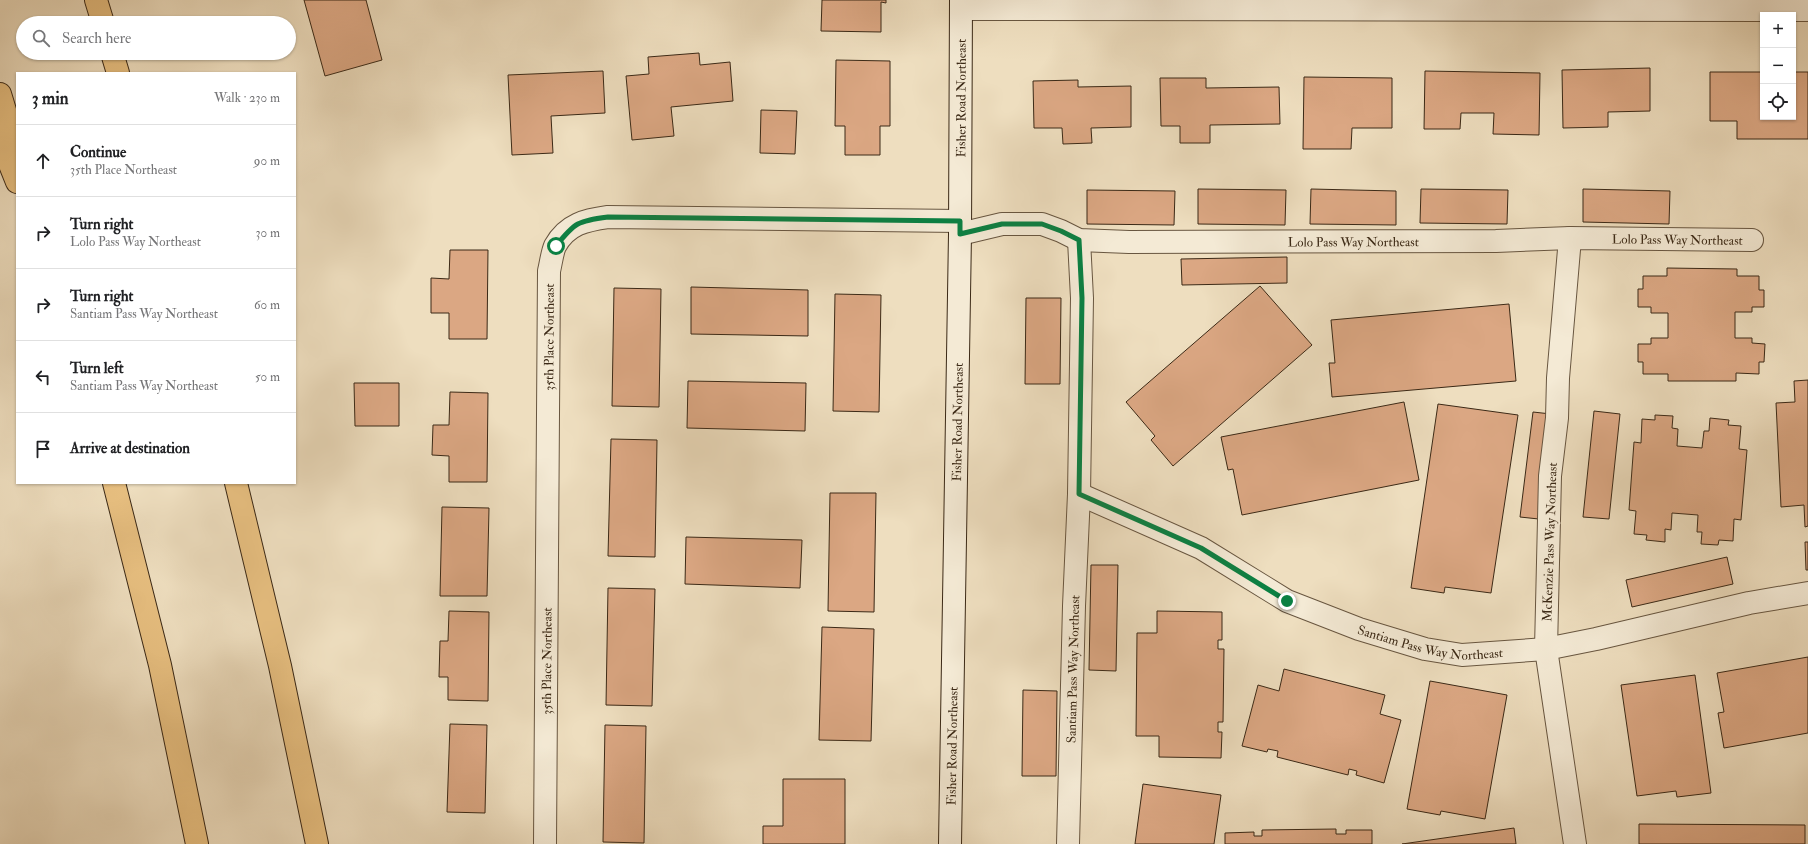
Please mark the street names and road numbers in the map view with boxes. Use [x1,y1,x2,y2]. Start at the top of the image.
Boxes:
street label: Fisher Road Northeast [953,39,970,157]
street label: Lolo Pass Way Northeast [1612,231,1743,249]
street label: Lolo Pass Way Northeast [1288,234,1419,251]
street label: 35th Place Northeast [541,283,558,391]
street label: Fisher Road Northeast [949,363,967,482]
street label: McKenzie Pass Way Northeast [1539,462,1562,622]
street label: Santiam Pass Way Northeast [1064,595,1083,743]
street label: 35th Place Northeast [539,607,556,715]
street label: Santiam Pass Way Northeast [1356,622,1504,664]
street label: Fisher Road Northeast [944,687,962,806]

